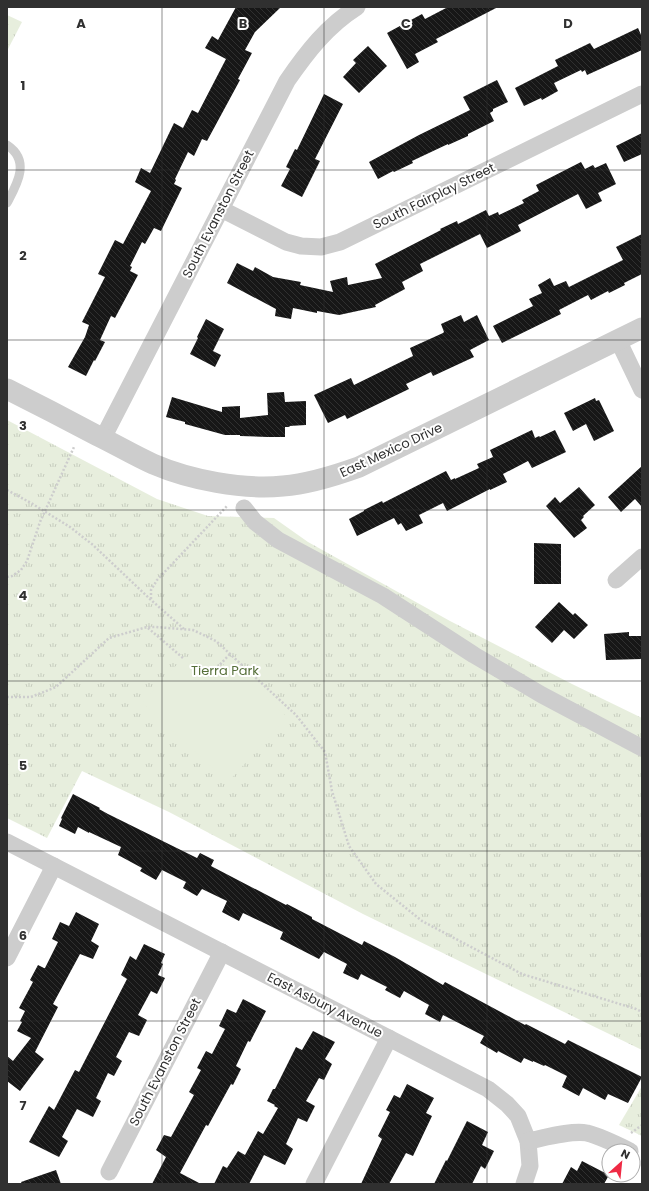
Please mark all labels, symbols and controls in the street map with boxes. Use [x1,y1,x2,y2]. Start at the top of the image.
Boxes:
text: A [76,14,86,33]
text: B [239,14,248,33]
text: C [401,14,411,33]
text: D [563,14,573,33]
text: 1 [21,76,25,95]
street label: South Evanston Street [177,146,259,281]
street label: South Fairplay Street [370,158,499,234]
text: 2 [19,246,27,265]
text: 3 [19,416,27,435]
street label: East Mexico Drive [337,418,445,482]
text: 4 [19,586,28,605]
park label: Tierra Park [191,661,259,680]
text: 5 [19,756,27,775]
text: 6 [19,926,27,945]
street label: East Asbury Avenue [264,968,386,1042]
street label: South Evanston Street [124,994,206,1129]
text: 7 [20,1096,27,1115]
north arrow [601,1143,641,1183]
text: N [618,1145,633,1163]

